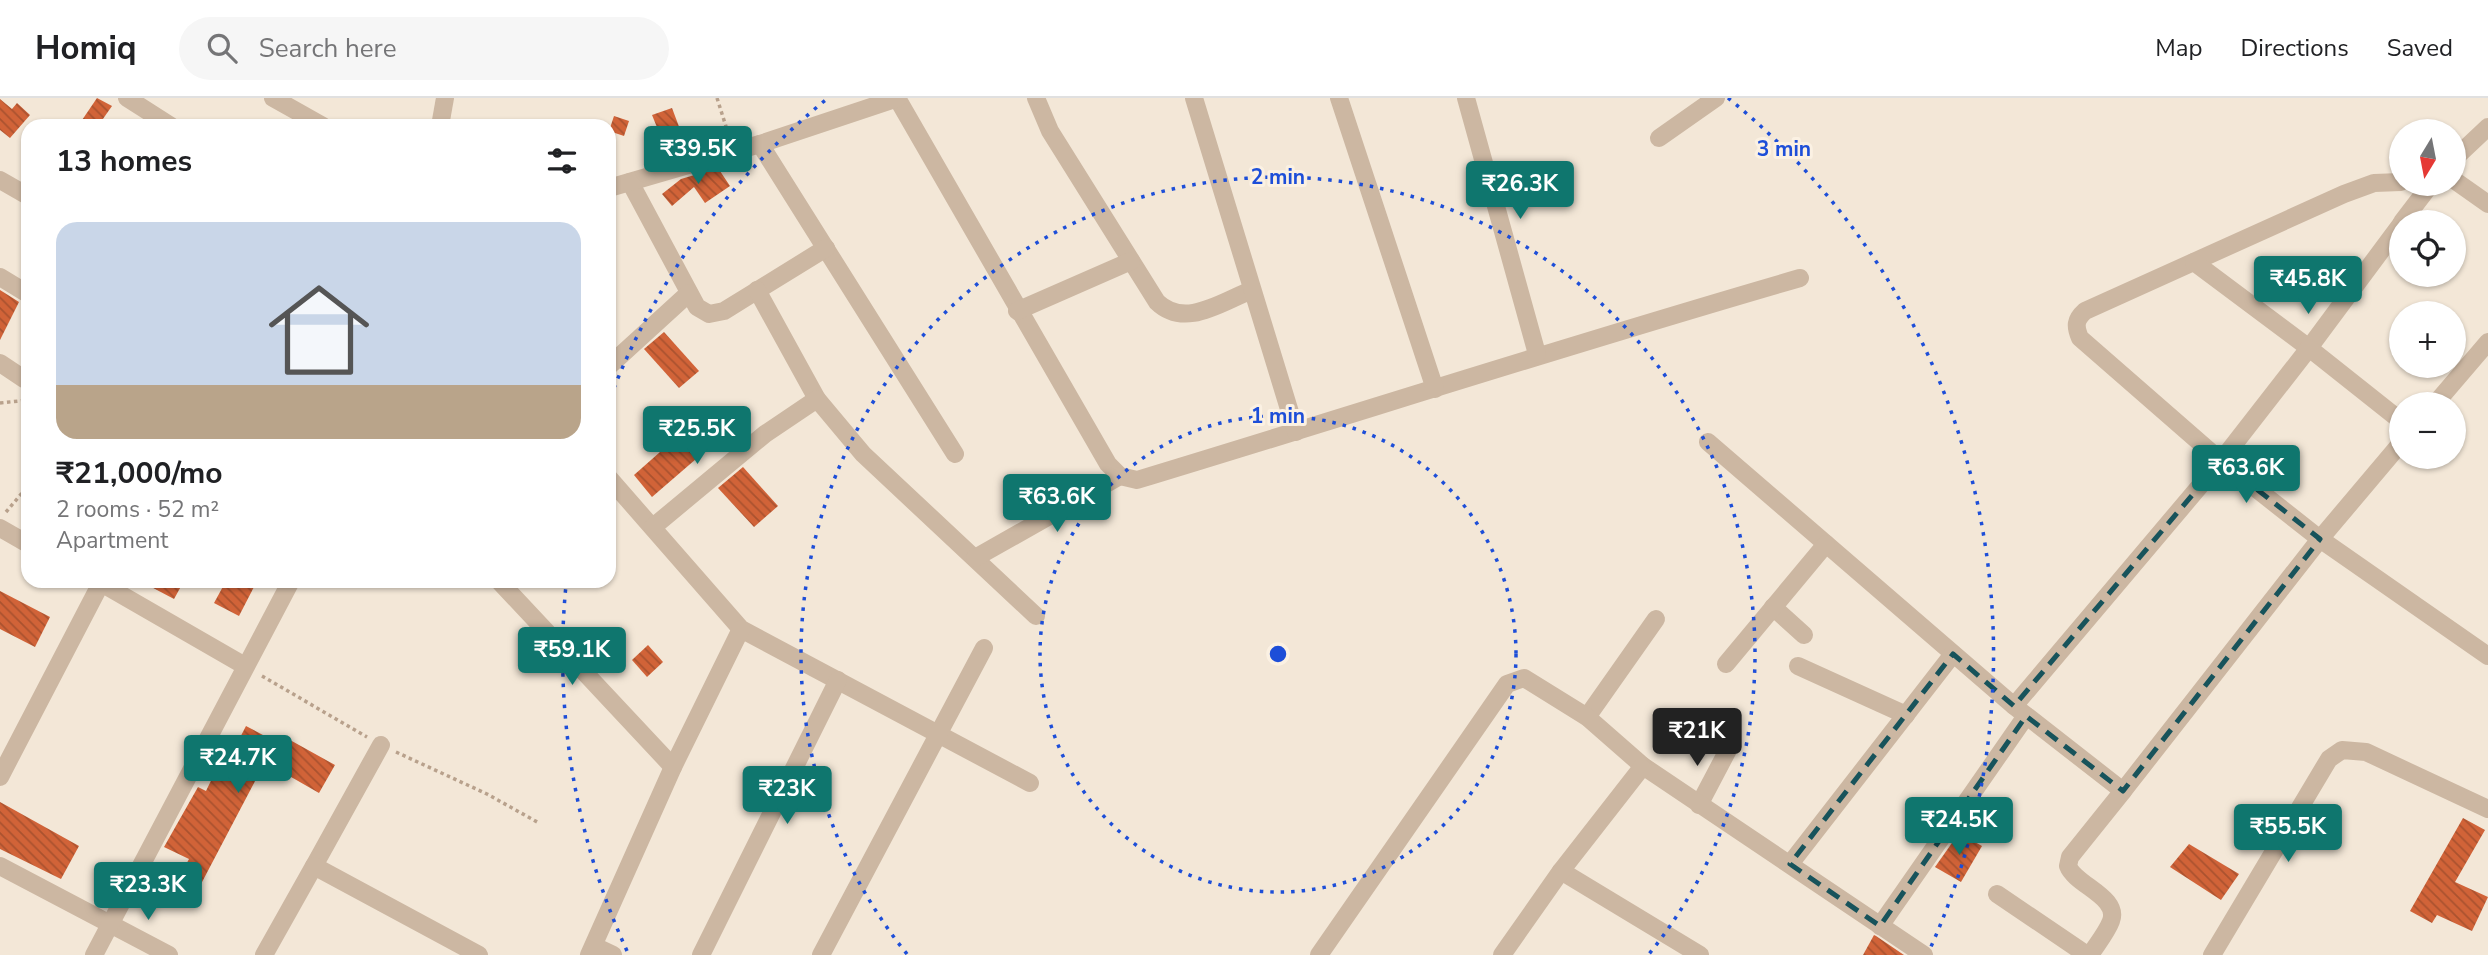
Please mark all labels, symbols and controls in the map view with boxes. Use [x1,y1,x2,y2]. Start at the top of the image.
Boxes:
search box [179,17,669,80]
text: Homiq [35,26,137,71]
icon: search [203,29,241,67]
text: Search here [259,31,397,66]
text: Map [2155,32,2202,64]
text: Directions [2240,32,2349,64]
text: Saved [2387,32,2453,64]
north arrow [2389,119,2466,196]
map controls [2389,119,2466,469]
pin: ₹39.5K [641,126,755,186]
text: ₹39.5K [660,133,736,164]
text: 3 min [1757,135,1811,163]
text: 13 homes [56,141,192,182]
icon: filters [543,142,581,180]
pin: ₹26.3K [1463,162,1577,221]
text: 2 min [1251,163,1305,191]
text: ₹26.3K [1482,168,1558,199]
button: locate [2389,210,2466,287]
pin: ₹45.8K [2251,256,2365,316]
text: ₹45.8K [2270,263,2346,294]
icon: home [256,267,382,393]
button: + [2389,301,2466,378]
button: − [2389,392,2466,469]
text: 1 min [1251,402,1305,430]
pin: ₹25.5K [640,406,754,466]
text: ₹25.5K [659,413,735,444]
pin: ₹63.6K [2189,446,2303,505]
text: ₹63.6K [2208,452,2284,483]
text: ₹21,000/mo [56,453,223,494]
pin: ₹63.6K [1000,474,1114,534]
text: ₹63.6K [1019,481,1095,512]
text: 2 rooms · 52 m² [56,494,219,525]
text: Apartment [56,525,168,556]
pin: ₹59.1K [515,628,629,687]
text: ₹59.1K [534,634,610,665]
centre of rings [1266,642,1290,666]
pin: ₹21K [1656,708,1738,768]
text: ₹21K [1669,715,1725,746]
pin: ₹24.7K [181,736,295,795]
text: ₹24.7K [200,742,276,773]
pin: ₹23K [746,766,828,826]
text: ₹23K [759,773,815,804]
pin: ₹24.5K [1902,798,2016,857]
text: ₹24.5K [1921,804,1997,835]
pin: ₹55.5K [2231,804,2345,864]
text: ₹55.5K [2250,811,2326,842]
pin: ₹23.3K [91,862,205,922]
text: ₹23.3K [110,869,186,900]

